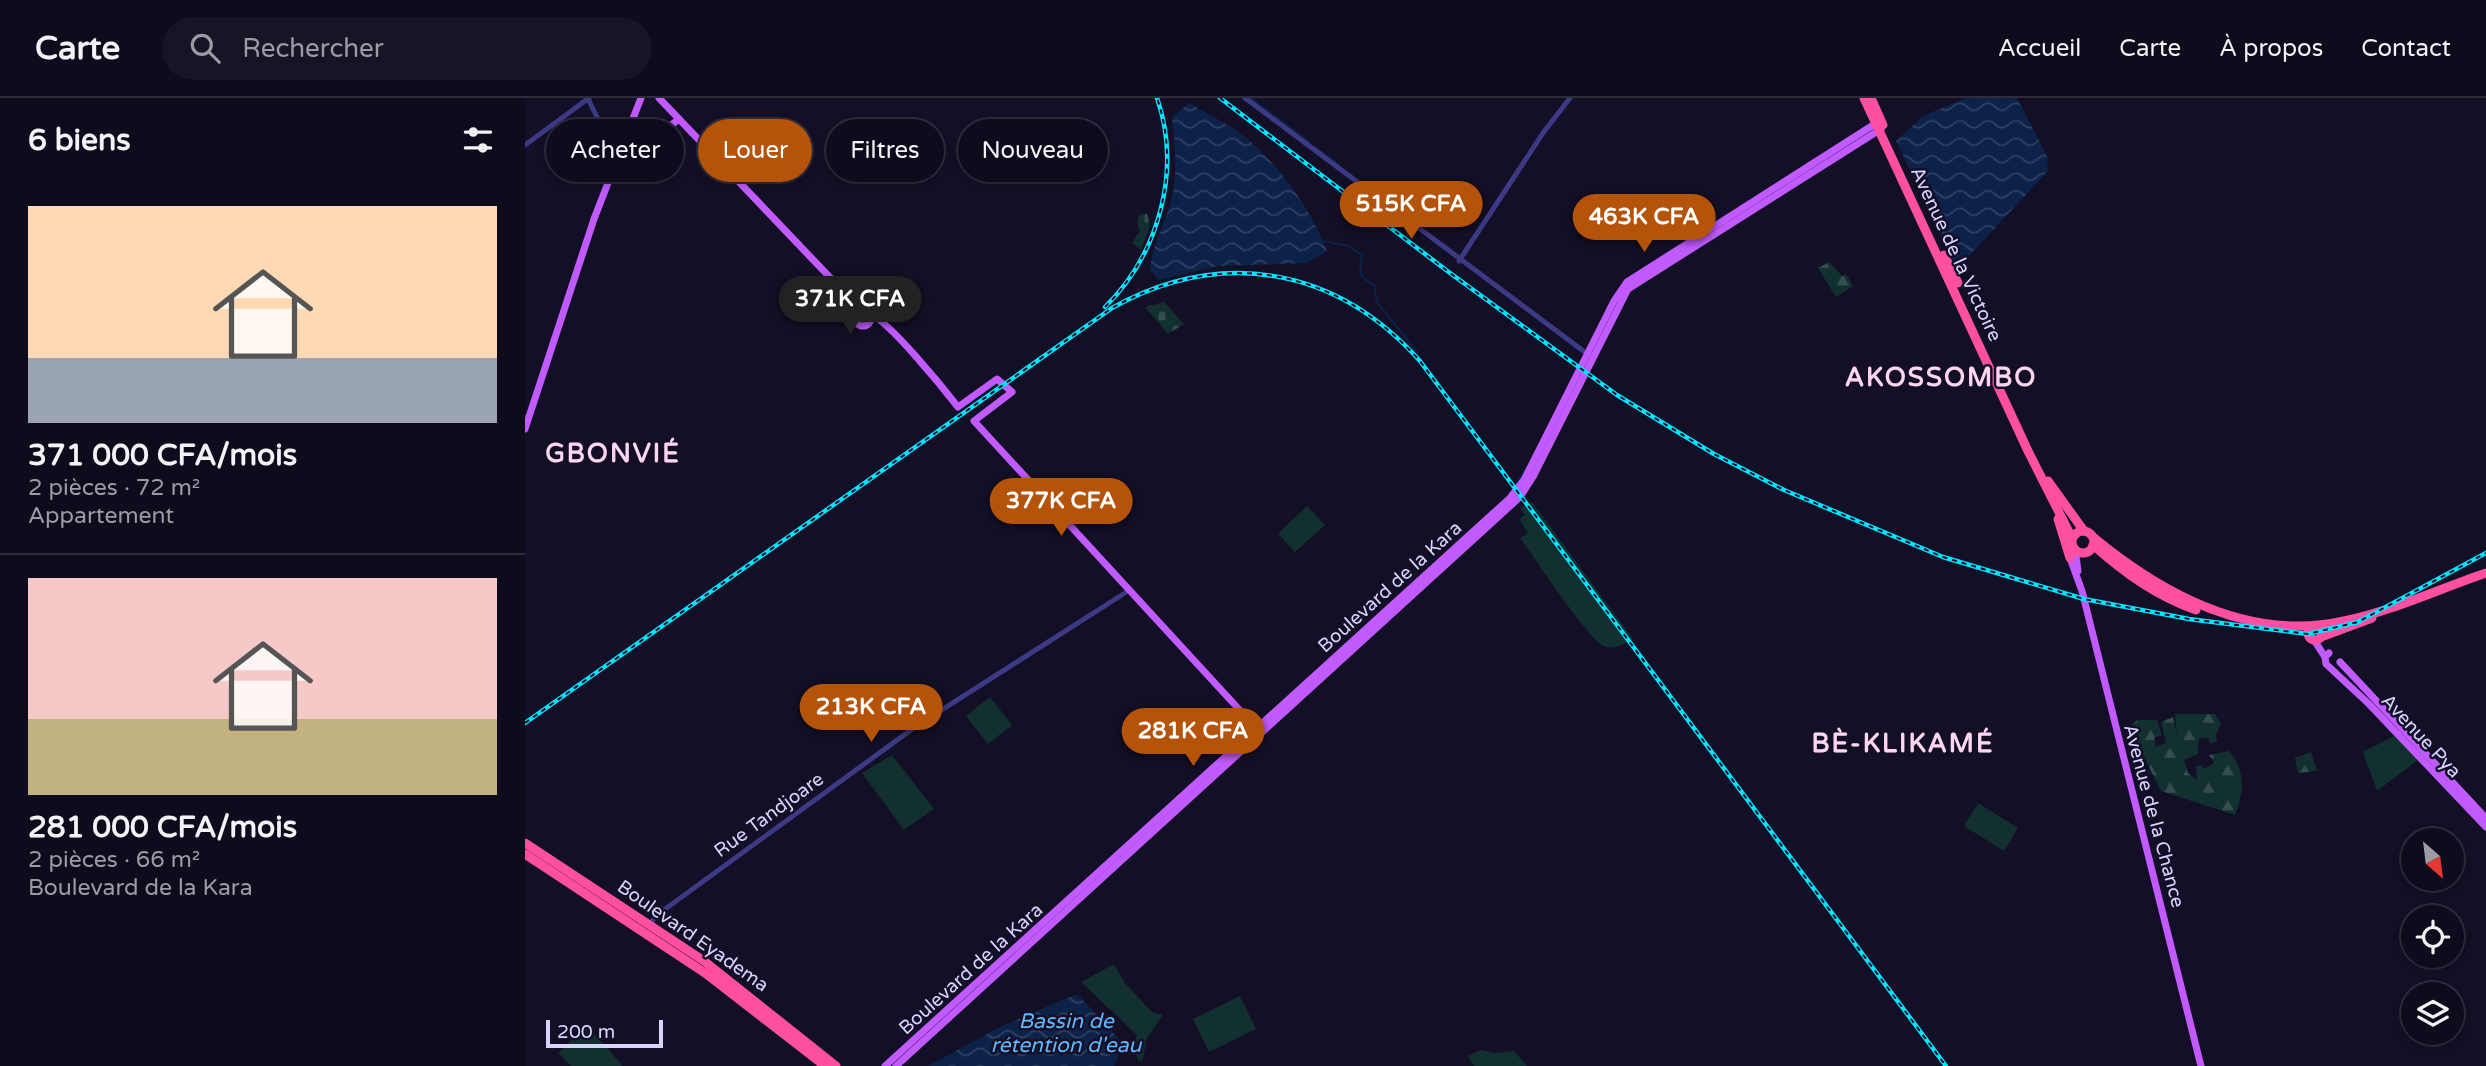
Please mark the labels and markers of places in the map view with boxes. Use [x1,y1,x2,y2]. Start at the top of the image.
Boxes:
pin: 515K CFA [1339,181,1483,241]
pin: 463K CFA [1572,194,1716,254]
pin: 371K CFA [778,276,922,336]
pin: 377K CFA [989,478,1133,538]
pin: 213K CFA [799,684,943,744]
pin: 281K CFA [1121,708,1265,768]

